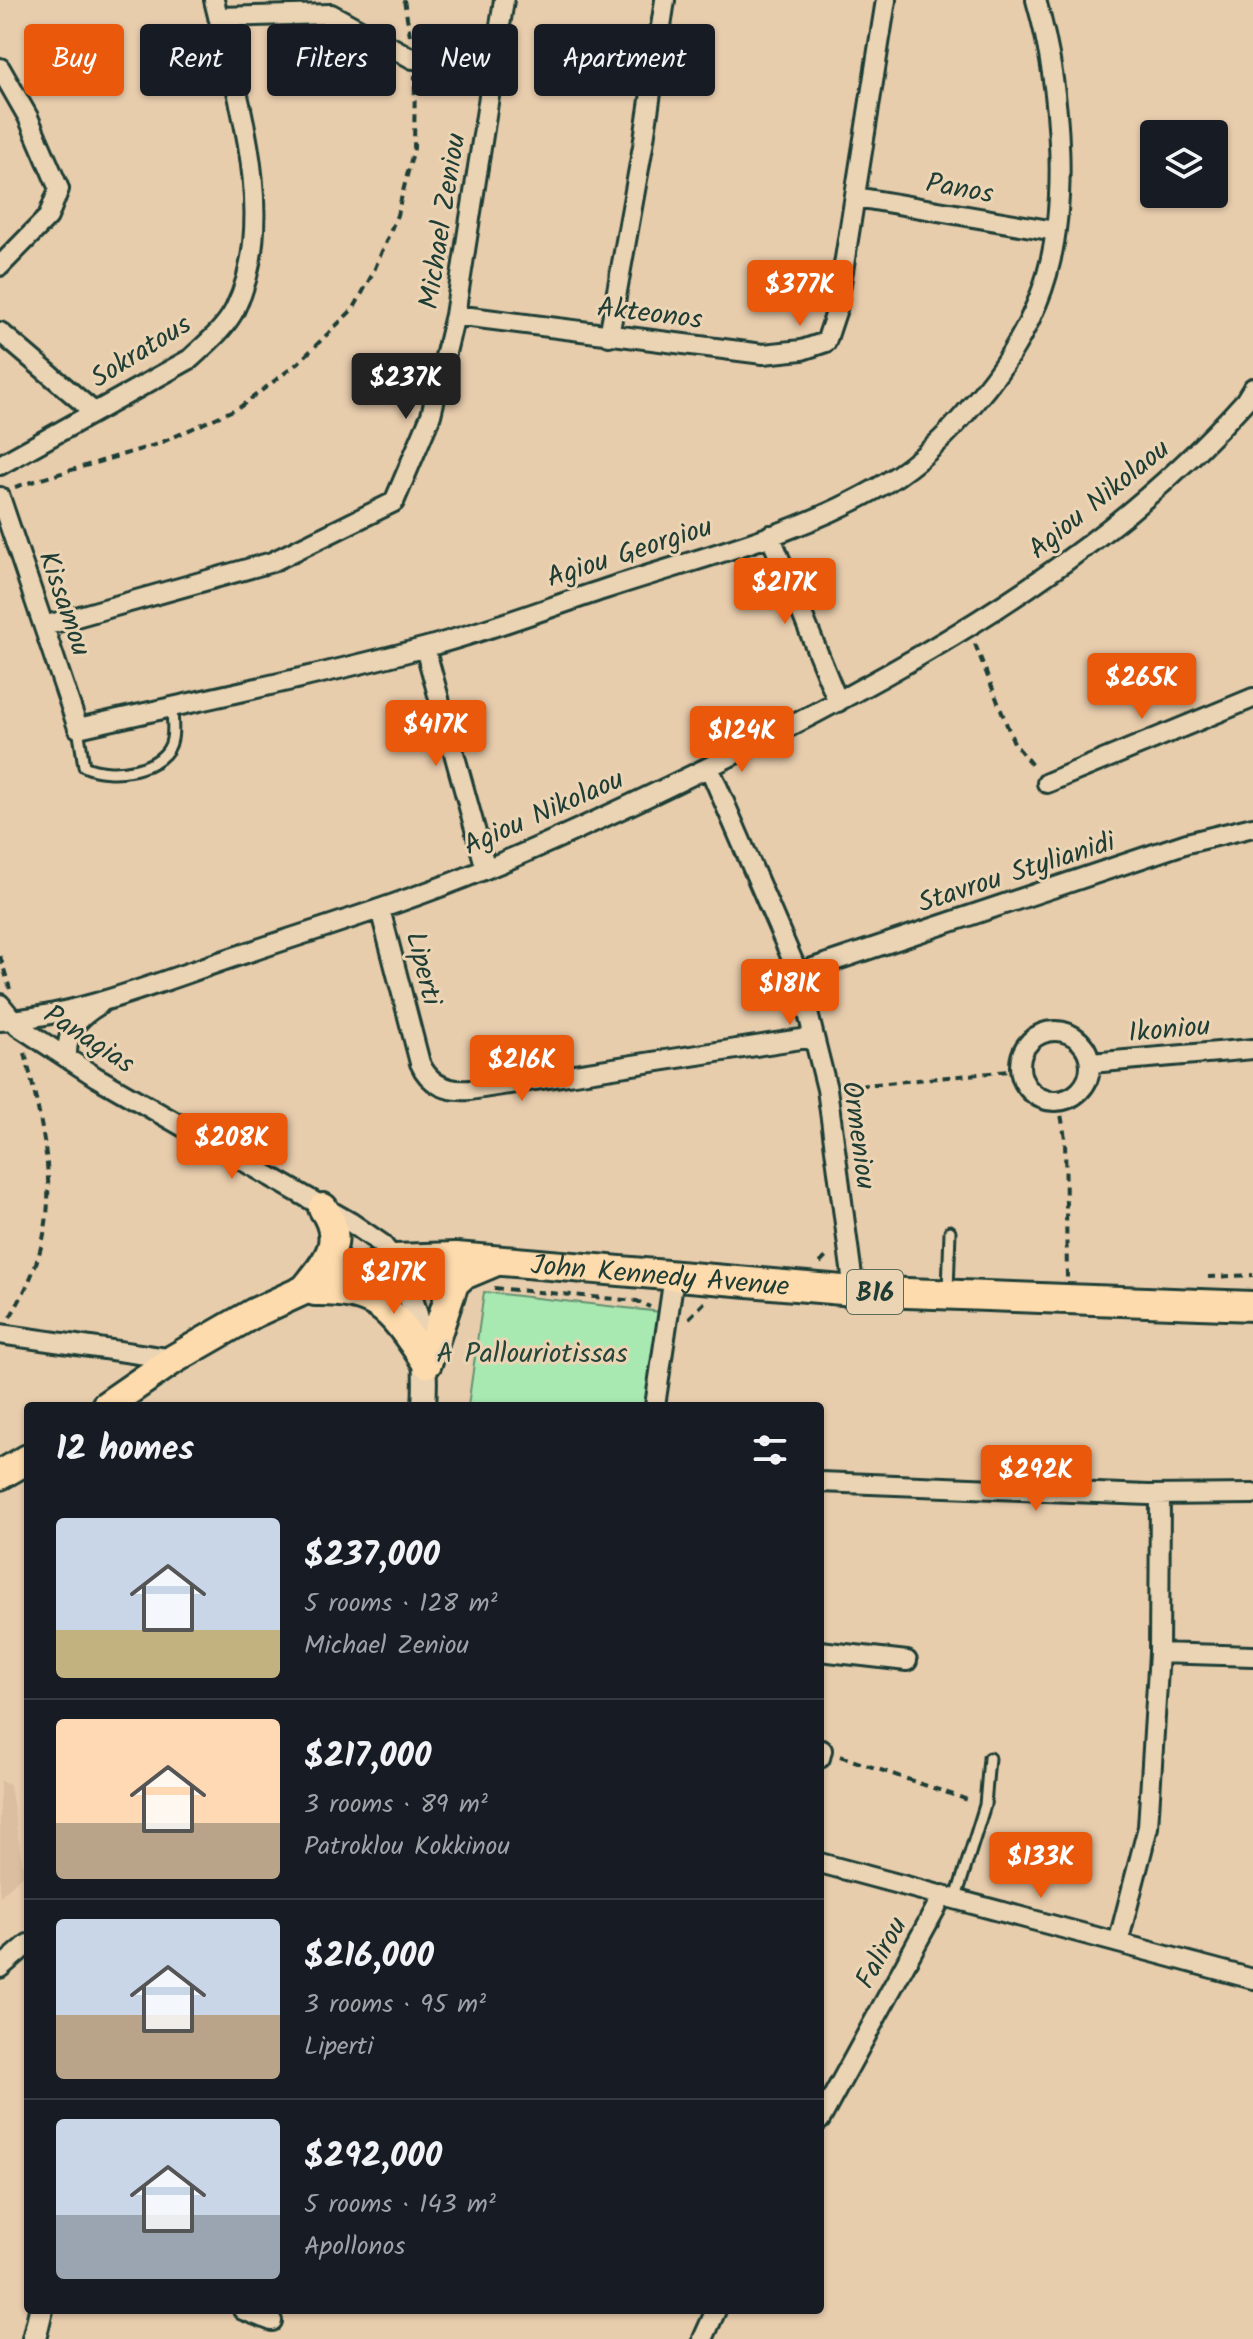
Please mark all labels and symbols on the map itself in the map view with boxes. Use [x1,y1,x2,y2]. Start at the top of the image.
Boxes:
street label: Michael Zeniou [407,130,480,313]
street label: Panos [922,161,997,218]
pin: $377K [744,260,856,328]
street label: Akteonos [594,286,705,343]
street label: Sokratous [82,303,201,401]
pin: $237K [350,353,462,421]
street label: Agiou Nikolaou [1019,428,1181,572]
street label: Agiou Georgiou [541,505,719,601]
street label: Kissamou [25,545,103,663]
pin: $217K [729,558,841,626]
pin: $265K [1086,653,1198,721]
pin: $417K [380,700,492,768]
pin: $124K [686,706,798,774]
street label: Agiou Nikolaou [456,758,632,869]
street label: Stavrou Stylianidi [912,820,1122,926]
street label: Liperti [392,927,454,1012]
pin: $181K [734,959,846,1027]
street label: Panagias [34,994,143,1087]
street label: Ikoniou [1126,1004,1212,1056]
pin: $216K [466,1035,578,1103]
street label: Ormeniou [828,1078,887,1192]
pin: $208K [176,1113,288,1181]
street label: John Kennedy Avenue [529,1243,791,1310]
pin: $217K [338,1248,450,1316]
road number: B16 [847,1270,903,1314]
park label: A Pallouriotissas [436,1332,628,1377]
pin: $292K [980,1445,1092,1513]
pin: $133K [985,1832,1097,1900]
street label: Falirou [844,1909,920,1998]

